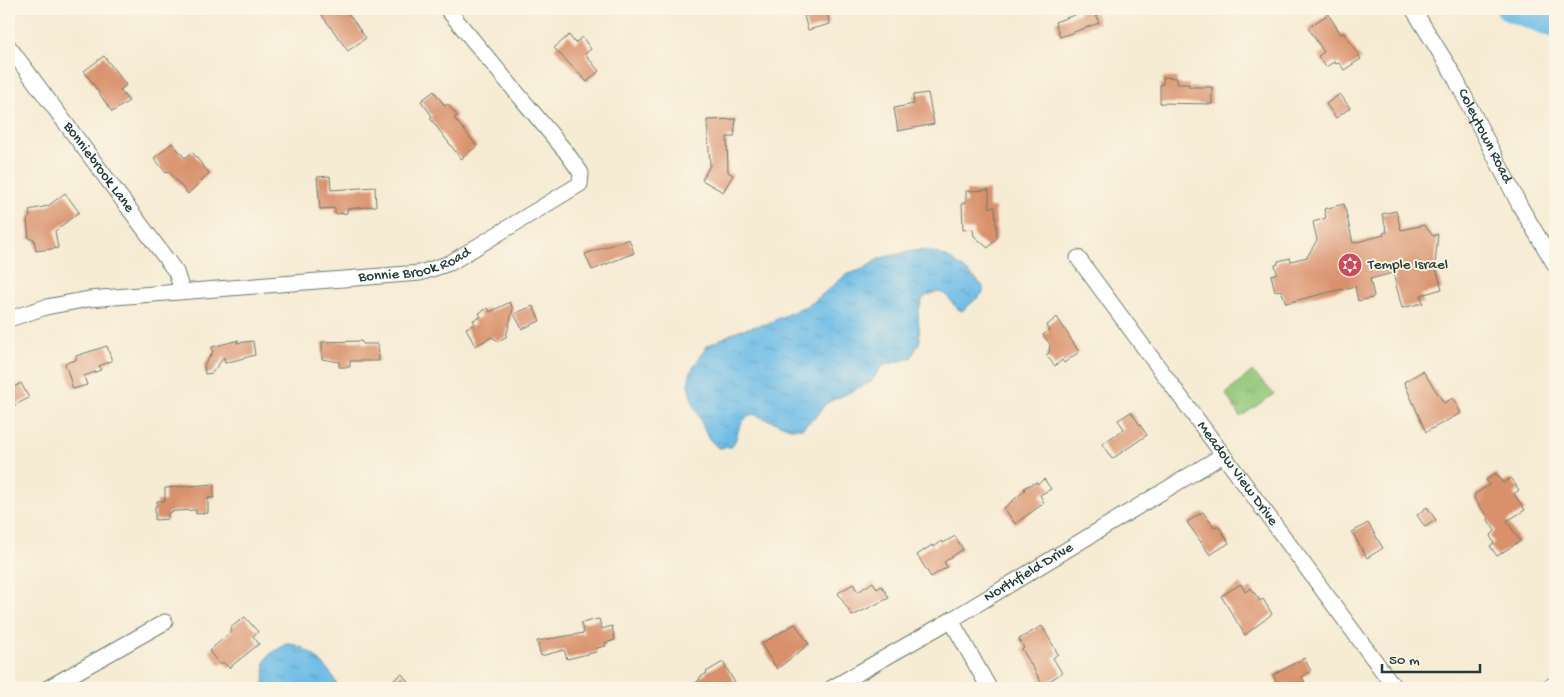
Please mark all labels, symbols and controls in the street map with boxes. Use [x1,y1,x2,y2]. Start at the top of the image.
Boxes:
street label: Coleytown Road [1453,86,1517,187]
street label: Bonniebrook Lane [58,118,138,217]
street label: Bonnie Brook Road [357,243,475,287]
synagogue icon: Temple Israel [1337,252,1363,278]
place label: Temple Israel [1367,256,1448,274]
street label: Meadow View Drive [1193,418,1282,530]
street label: Northfield Drive [981,539,1077,607]
scale bar [1382,642,1479,674]
text: 50 m [1389,652,1420,670]

